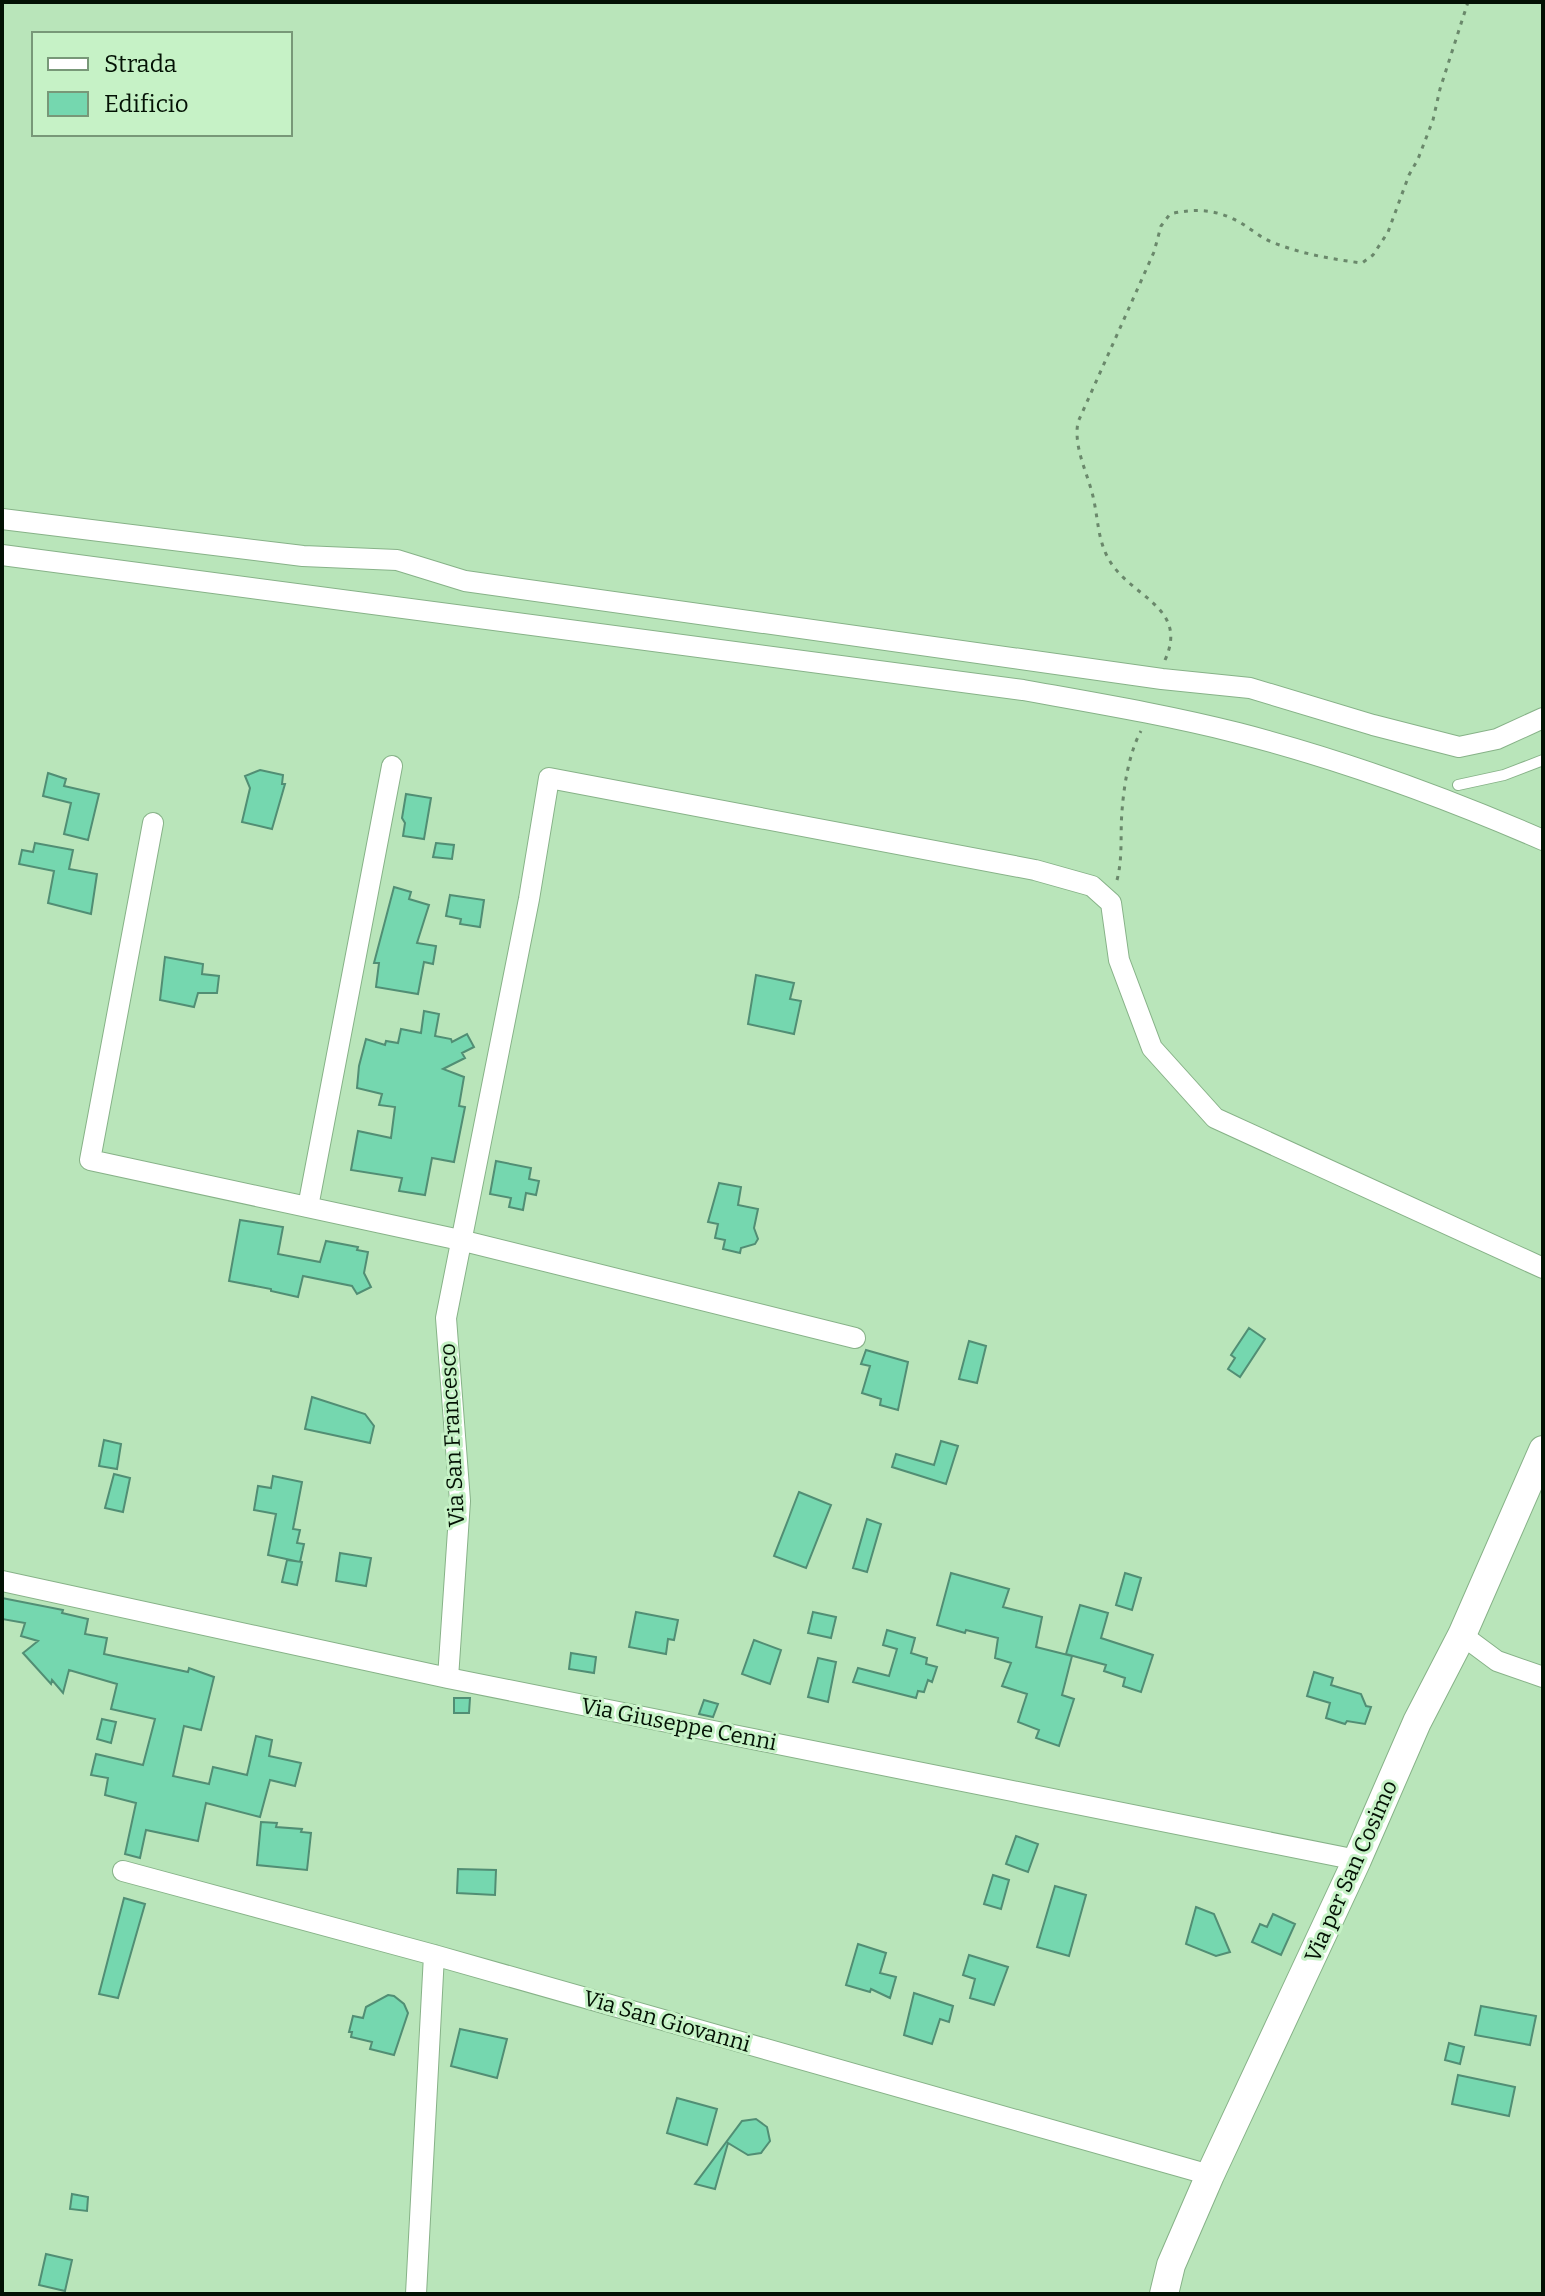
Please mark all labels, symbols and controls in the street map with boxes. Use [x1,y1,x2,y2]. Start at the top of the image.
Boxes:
legend [32,32,292,136]
text: Strada [104,50,177,78]
text: Edificio [104,90,189,118]
street label: Via San Francesco [434,1342,470,1528]
street label: Via Giuseppe Cenni [579,1692,779,1756]
street label: Via per San Cosimo [1299,1776,1403,1966]
street label: Via San Giovanni [580,1984,754,2058]

